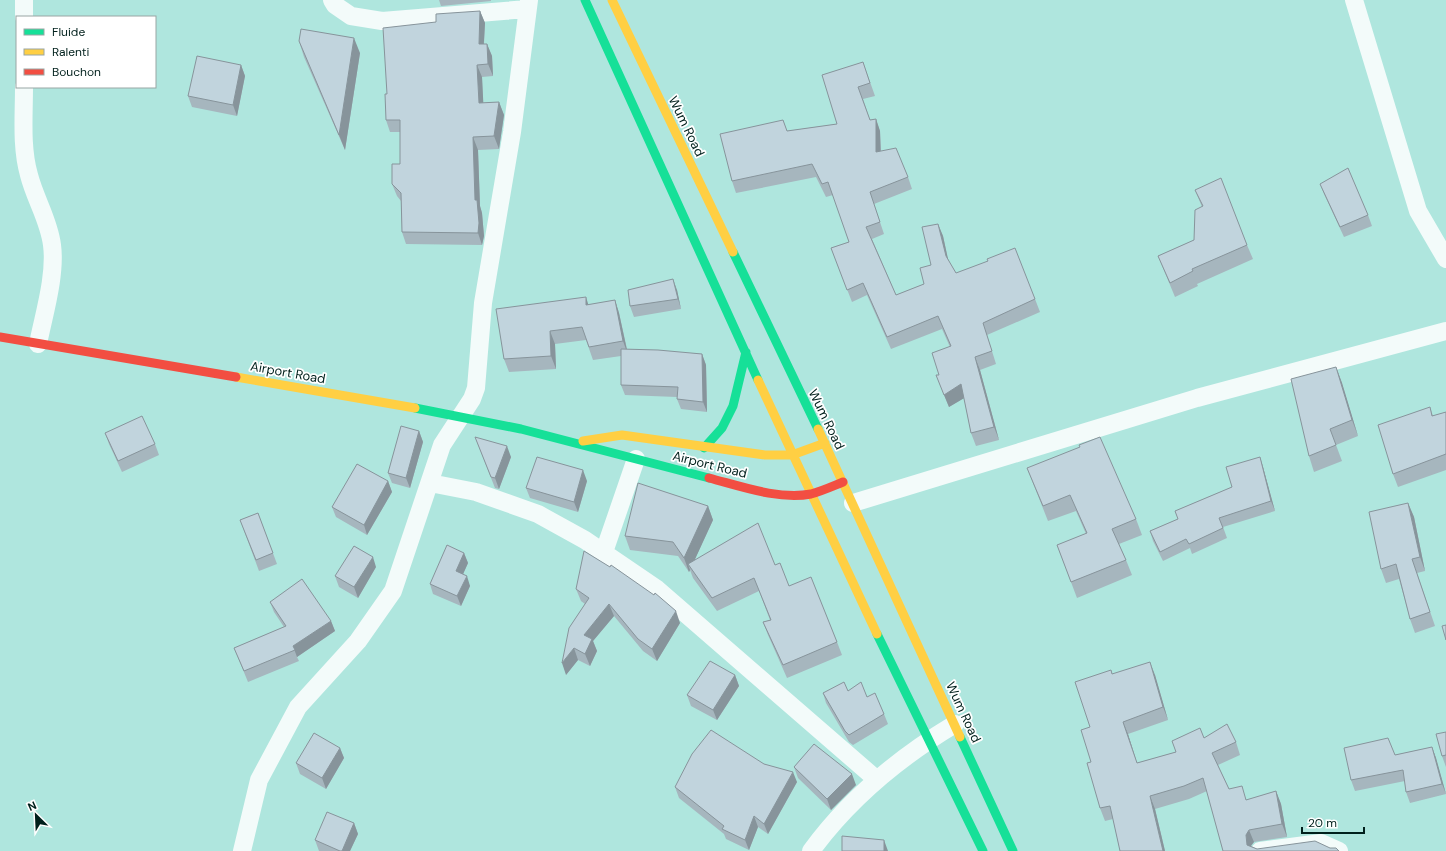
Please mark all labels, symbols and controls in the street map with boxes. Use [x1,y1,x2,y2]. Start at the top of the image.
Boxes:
legend [16,16,156,88]
text: Fluide [52,24,85,40]
text: Ralenti [52,44,90,60]
text: Bouchon [52,64,101,80]
street label: Wum Road [665,93,708,159]
street label: Airport Road [249,358,327,387]
street label: Wum Road [805,386,848,452]
street label: Airport Road [671,447,749,482]
street label: Wum Road [942,679,985,745]
north arrow [16,795,56,835]
text: N [25,798,38,814]
scale bar [1302,809,1364,835]
text: 20 m [1308,815,1337,831]

